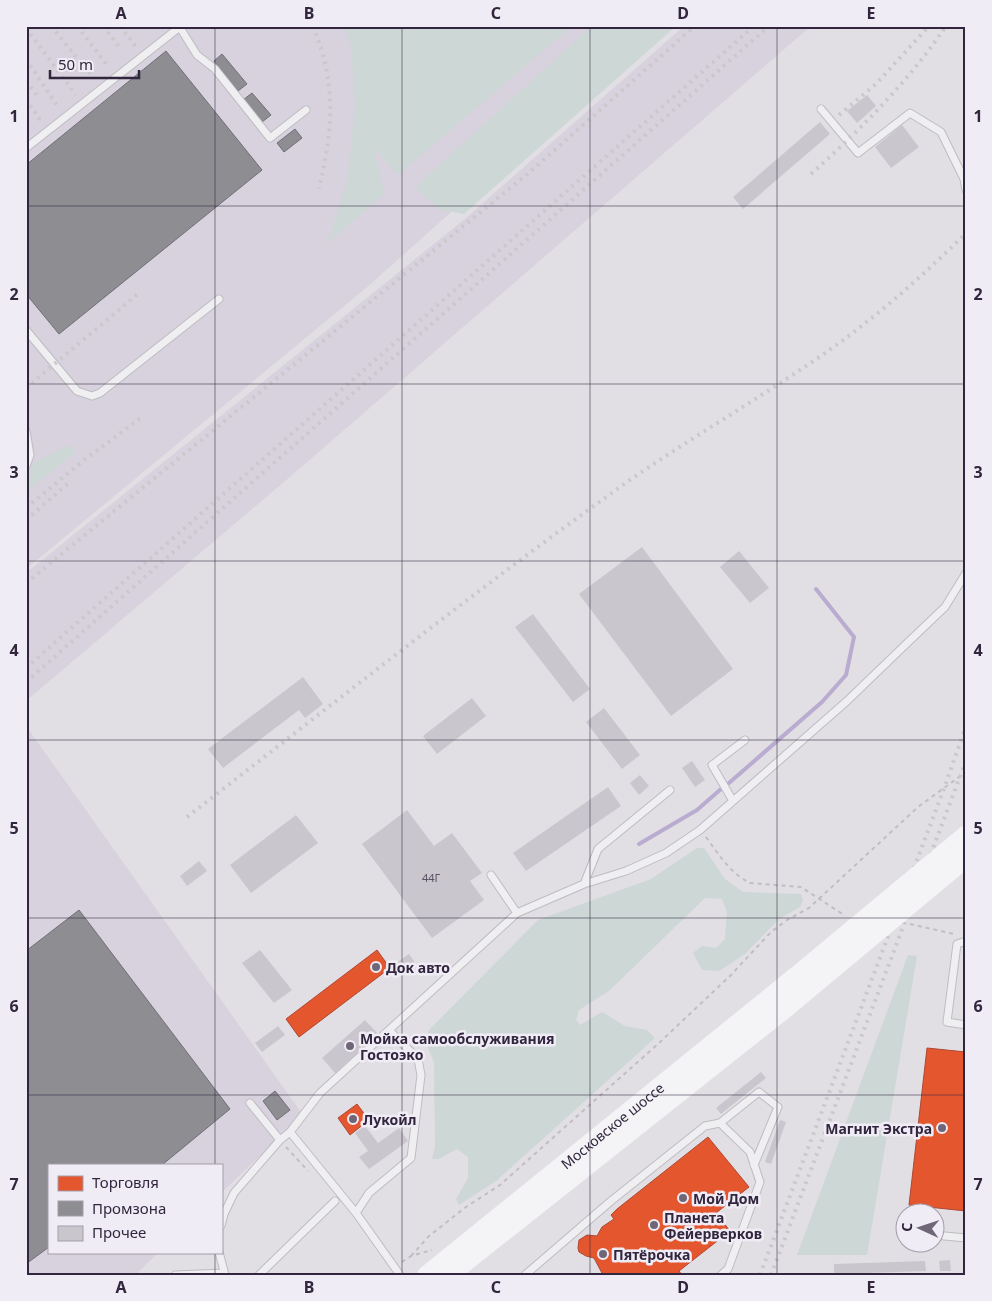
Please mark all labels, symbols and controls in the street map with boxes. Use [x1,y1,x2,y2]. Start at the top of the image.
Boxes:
text: A [115,2,127,24]
text: B [304,2,314,24]
text: C [491,2,501,24]
text: D [677,2,689,24]
text: E [867,2,876,24]
scale bar [50,48,139,80]
text: 50 m [58,54,93,74]
text: 1 [9,105,19,127]
text: 1 [973,105,983,127]
text: 2 [9,283,19,305]
text: 2 [973,283,983,305]
text: 3 [9,461,19,483]
text: 3 [973,461,983,483]
text: 4 [9,639,19,661]
text: 4 [973,639,983,661]
text: 5 [9,817,19,839]
text: 5 [973,817,983,839]
house number: 44Г [422,870,440,885]
place label: Док авто [386,958,450,977]
marker: Док авто [370,961,382,973]
text: 6 [9,995,19,1017]
text: 6 [973,995,983,1017]
place label: Мойка самообслуживания Гостоэко [360,1029,555,1064]
marker: Мойка самообслуживания Гостоэко [344,1040,356,1052]
street label: Московское шоссе [557,1078,668,1173]
place label: Лукойл [363,1110,416,1129]
marker: Лукойл [347,1113,359,1125]
place label: Магнит Экстра [825,1119,932,1138]
marker: Магнит Экстра [936,1122,948,1134]
legend [48,1164,222,1254]
text: Торговля [92,1172,159,1192]
text: 7 [9,1173,19,1195]
text: 7 [973,1173,983,1195]
place label: Мой Дом [693,1189,759,1208]
marker: Мой Дом [677,1192,689,1204]
text: Промзона [92,1198,166,1218]
north arrow [894,1204,944,1254]
place label: Планета Фейерверков [664,1208,762,1243]
marker: Планета Фейерверков [648,1219,660,1231]
text: Прочее [92,1222,146,1242]
text: С [897,1222,916,1232]
place label: Пятёрочка [613,1245,690,1264]
marker: Пятёрочка [597,1248,609,1260]
text: A [115,1276,127,1298]
text: B [304,1276,314,1298]
text: C [491,1276,501,1298]
text: D [677,1276,689,1298]
text: E [867,1276,876,1298]

